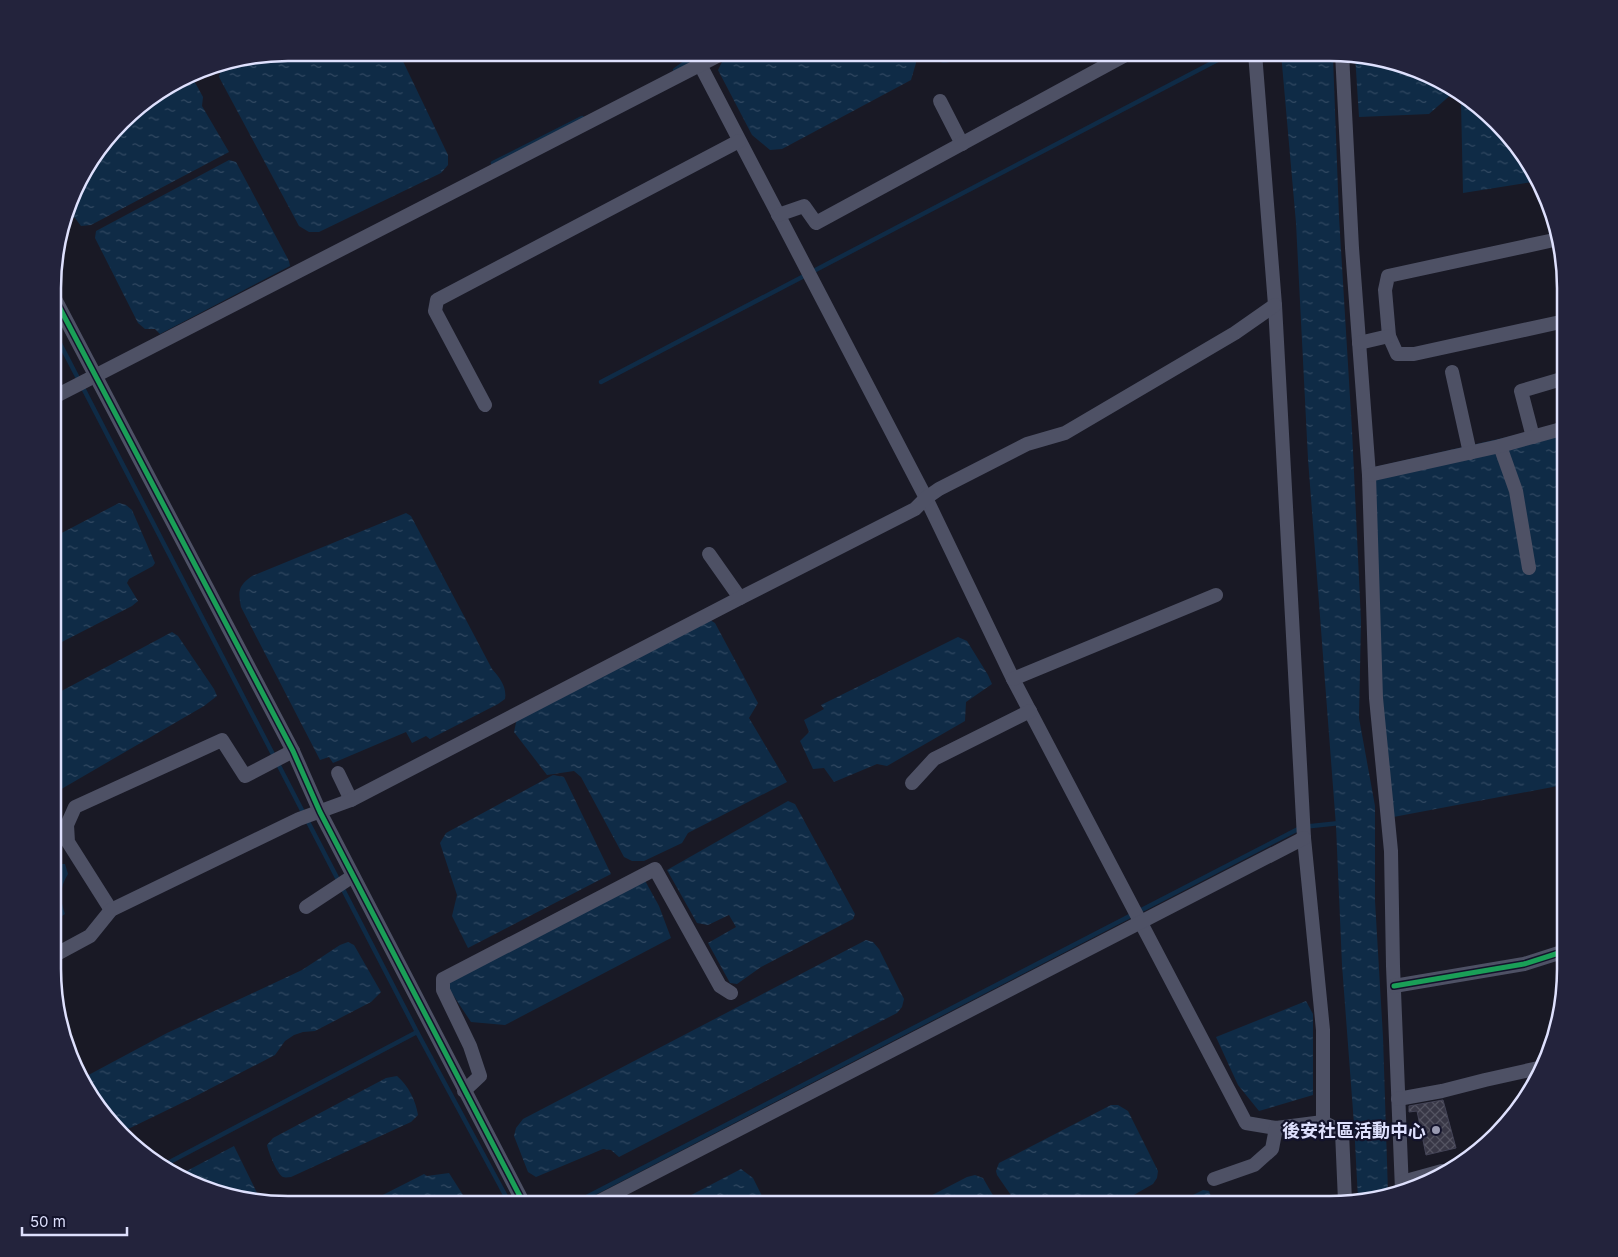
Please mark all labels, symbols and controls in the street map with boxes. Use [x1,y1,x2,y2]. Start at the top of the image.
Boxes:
place label: 後安社區活動中心 [1282,1120,1426,1141]
marker: 後安社區活動中心 [1430,1124,1442,1136]
scale bar [22,1204,128,1236]
text: 50 m [30,1212,66,1231]

